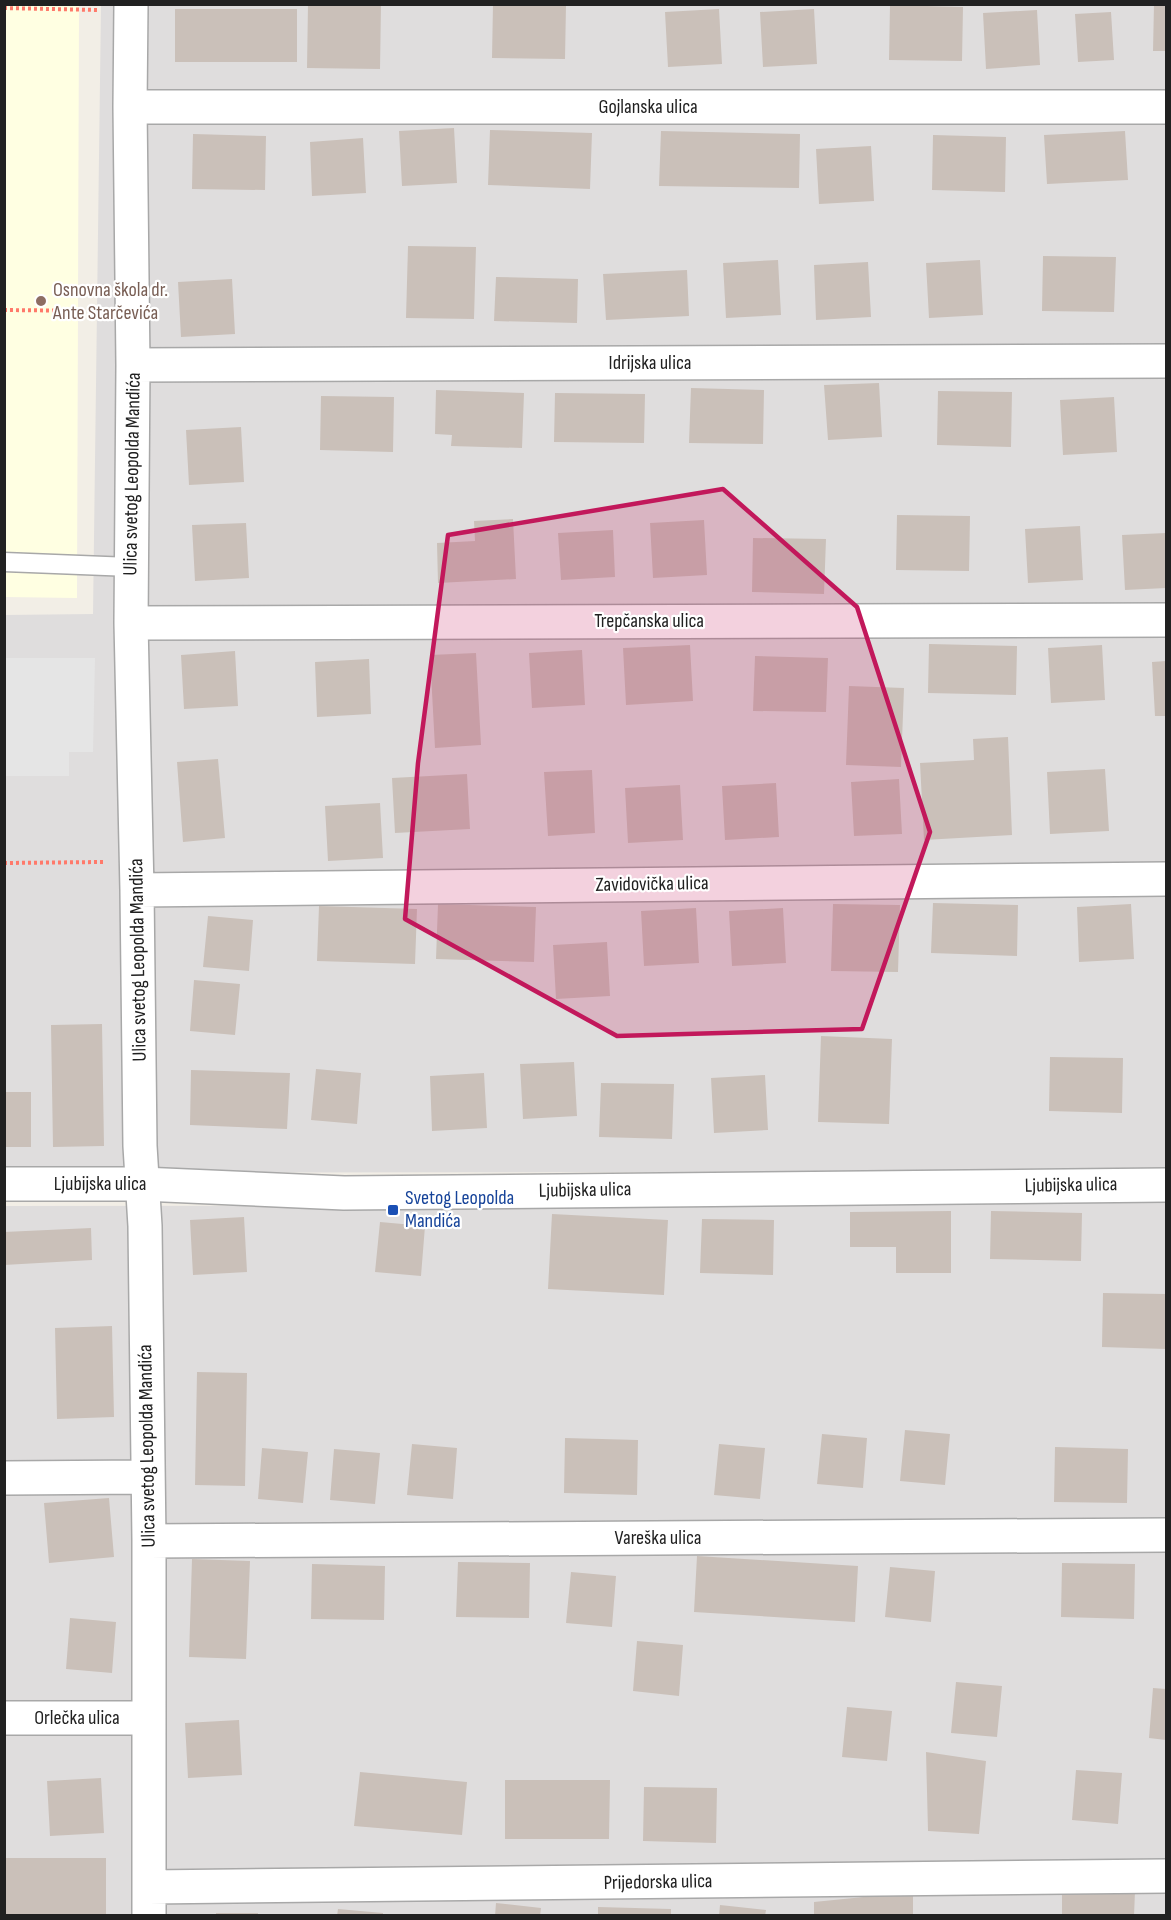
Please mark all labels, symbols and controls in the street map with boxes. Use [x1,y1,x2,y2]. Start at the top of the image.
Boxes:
street label: Gojlanska ulica [598,95,698,119]
place label: Osnovna škola dr. Ante Starčevića [52,278,168,325]
marker: Osnovna škola dr. Ante Starčevića [34,294,48,308]
street label: Idrijska ulica [609,351,691,375]
street label: Ulica svetog Leopolda Mandića [118,372,146,576]
street label: Trepčanska ulica [594,609,704,633]
street label: Ulica svetog Leopolda Mandića [124,858,152,1062]
street label: Zavidovička ulica [595,871,709,897]
street label: Ljubijska ulica [54,1172,146,1196]
street label: Ljubijska ulica [1024,1172,1118,1198]
street label: Ljubijska ulica [538,1177,632,1203]
place label: Svetog Leopolda Mandića [405,1186,514,1233]
marker: Svetog Leopolda Mandića [386,1203,400,1217]
street label: Ulica svetog Leopolda Mandića [133,1344,161,1548]
street label: Vareška ulica [615,1526,701,1550]
street label: Orlečka ulica [34,1706,120,1730]
street label: Prijedorska ulica [603,1869,713,1895]

